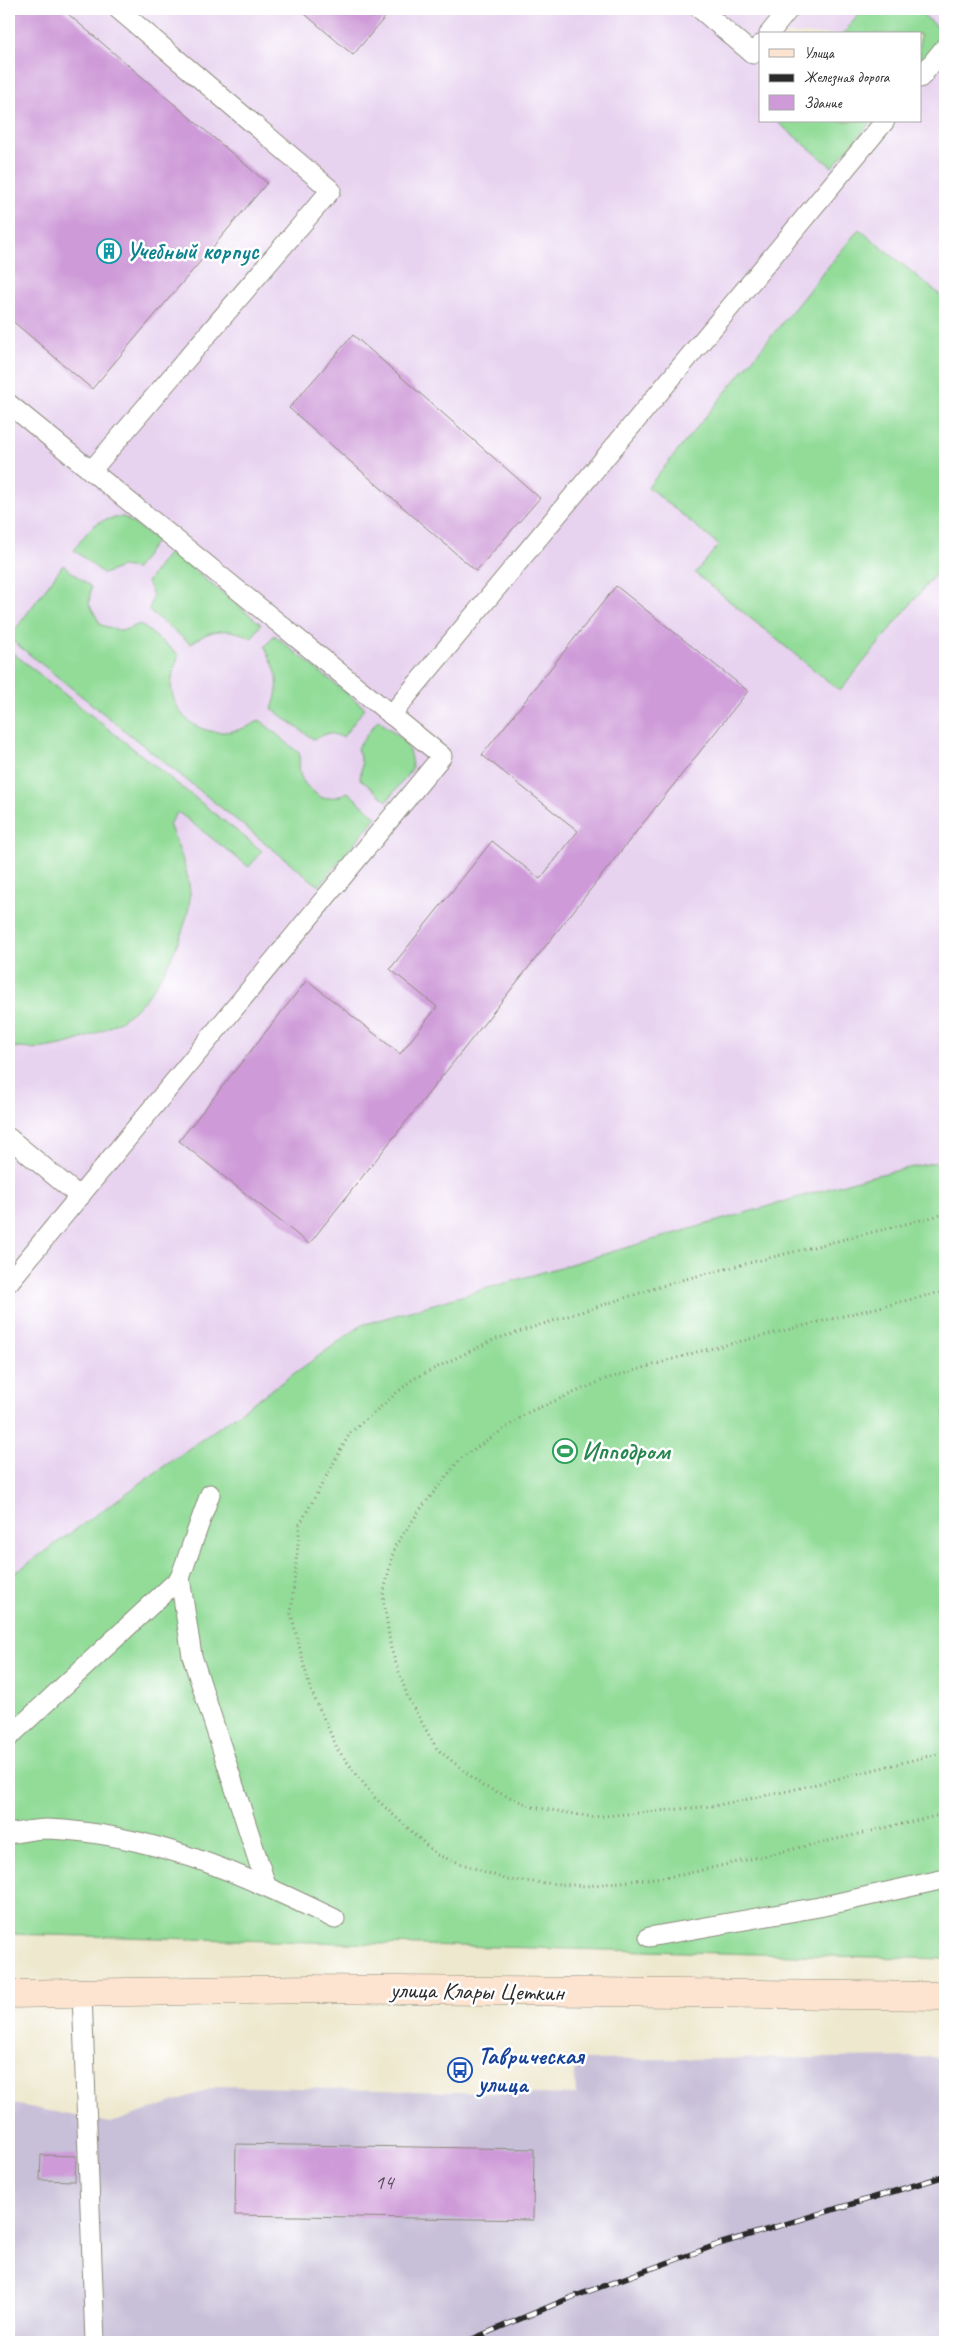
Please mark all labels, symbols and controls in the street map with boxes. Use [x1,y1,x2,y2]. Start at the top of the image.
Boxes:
legend [759,32,922,122]
text: Улица [804,44,835,63]
text: Железная дорога [804,68,891,87]
text: Здание [804,94,843,113]
place label: Учебный корпус [126,236,260,266]
building icon: Учебный корпус [96,238,122,264]
place label: Ипподром [582,1436,672,1466]
sports icon: Ипподром [552,1438,578,1464]
street label: улица Клары Цеткин [388,1974,566,2008]
place label: Таврическая улица [476,2041,585,2099]
bus stop icon: Таврическая улица [447,2057,473,2083]
house number: 14 [375,2169,396,2195]

